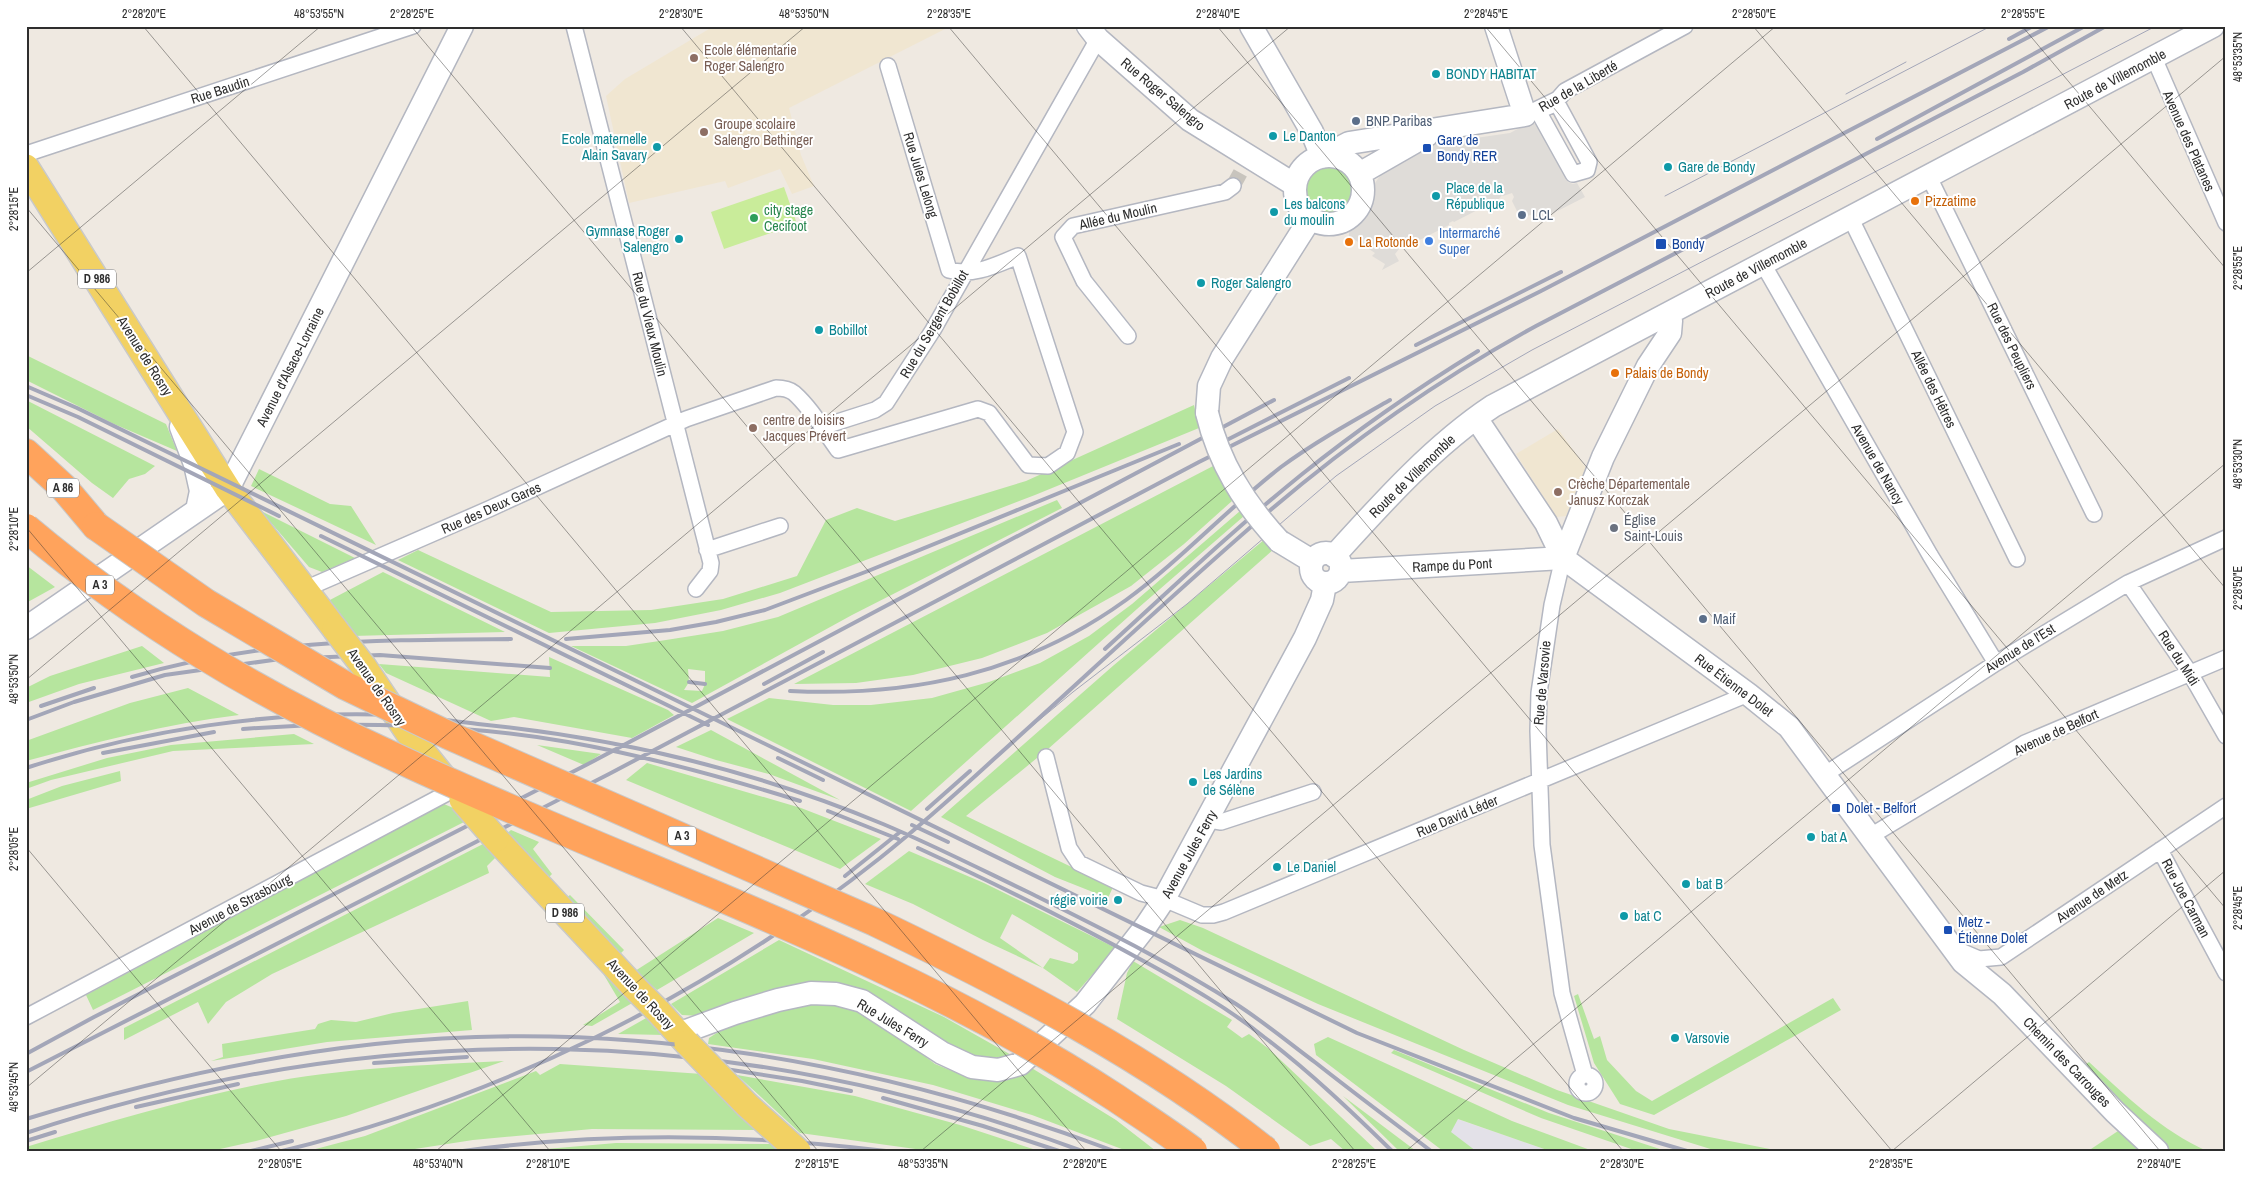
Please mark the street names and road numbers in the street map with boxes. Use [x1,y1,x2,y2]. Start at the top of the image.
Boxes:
street label: Route de Villemomble [2061,45,2169,113]
street label: Rue Roger Salengro [1117,53,1209,135]
street label: Rue de la Liberté [1535,56,1621,116]
street label: Rue Baudin [188,72,252,108]
street label: Avenue des Platanes [2158,87,2219,194]
street label: Rue Jules Lelong [899,130,943,221]
street label: Allée du Moulin [1076,198,1159,234]
street label: Route de Villemomble [1702,234,1810,302]
street label: Rue du Sergent Bobillot [896,267,972,381]
road number: D 986 [78,270,116,288]
street label: Rue du Vieux Moulin [628,270,672,378]
street label: Rue des Peupliers [1983,300,2041,393]
street label: Avenue d'Alsace-Lorraine [252,304,328,431]
street label: Avenue de Rosny [113,312,177,399]
street label: Allée des Hêtres [1907,346,1961,431]
street label: Avenue de Nancy [1847,419,1909,508]
street label: Route de Villemomble [1365,430,1459,522]
road number: A 86 [47,478,79,498]
street label: Rue des Deux Gares [438,478,544,538]
street label: Rampe du Pont [1412,554,1492,576]
road number: A 3 [86,576,114,594]
street label: Avenue de l'Est [1981,619,2058,677]
street label: Rue du Midi [2154,627,2204,689]
street label: Rue de Varsovie [1529,640,1555,726]
street label: Avenue de Rosny [343,644,410,729]
street label: Rue Étienne Dolet [1691,650,1777,720]
street label: Avenue de Belfort [2010,705,2101,760]
street label: Rue David Léder [1414,791,1501,841]
street label: Avenue Jules Ferry [1157,806,1221,902]
road number: A 3 [668,826,696,846]
street label: Rue Joe Carman [2158,855,2214,941]
street label: Avenue de Metz [2052,865,2132,927]
street label: Avenue de Strasbourg [185,869,295,939]
road number: D 986 [546,904,584,922]
street label: Avenue de Rosny [603,954,679,1033]
street label: Rue Jules Ferry [854,995,932,1052]
street label: Chemin des Carrouges [2019,1013,2115,1111]

